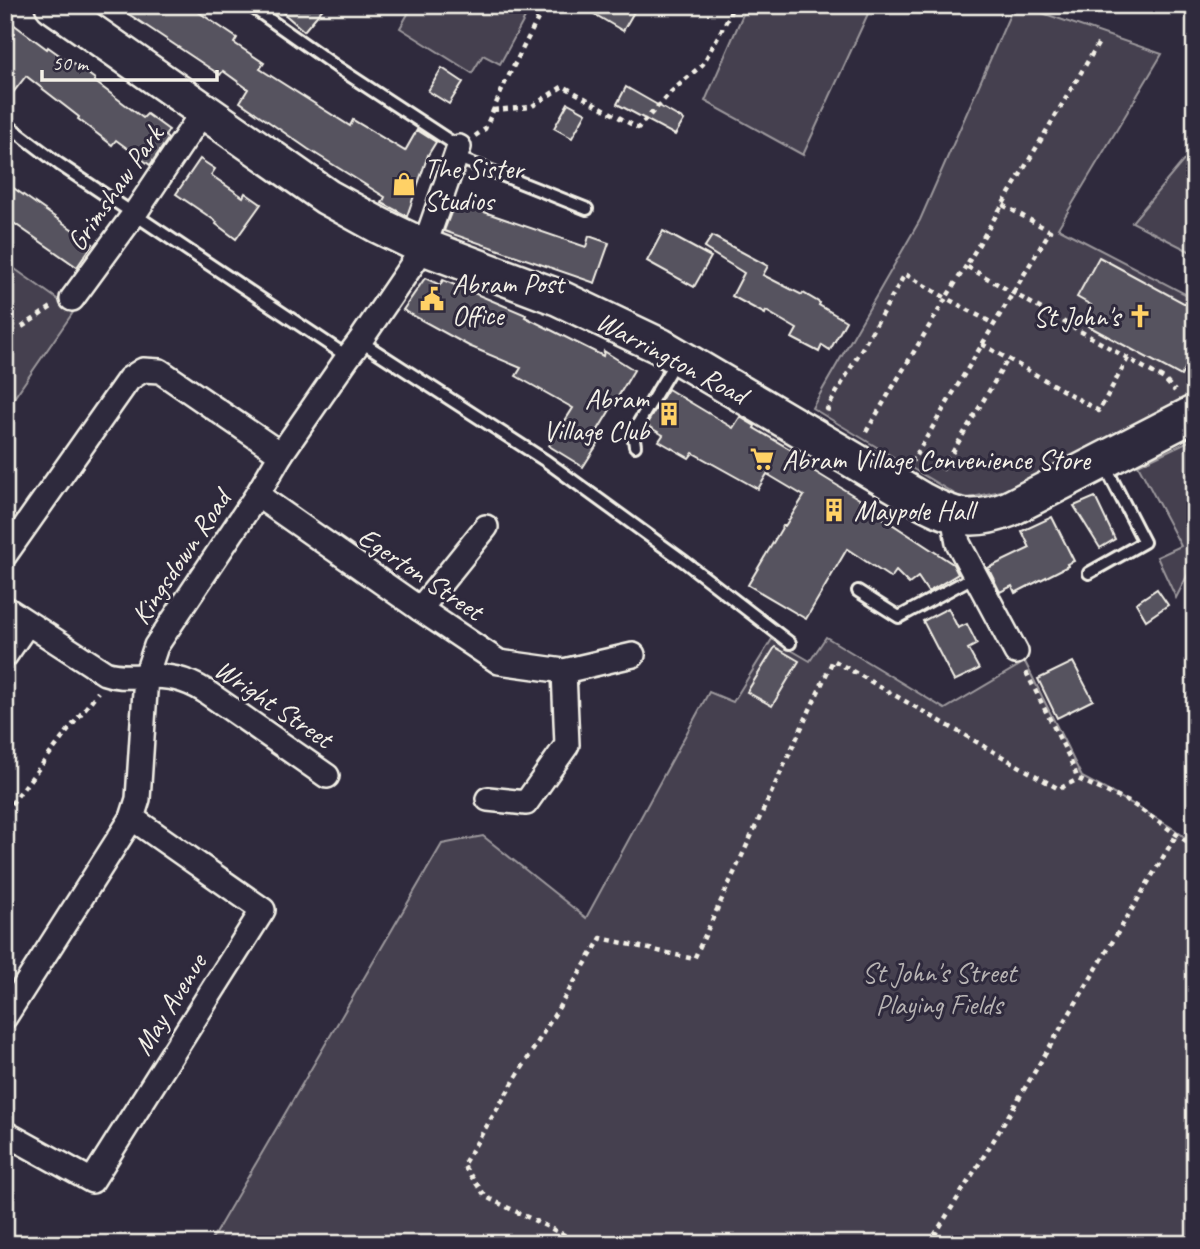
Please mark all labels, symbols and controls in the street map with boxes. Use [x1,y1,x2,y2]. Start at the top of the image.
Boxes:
scale bar [42,38,217,82]
text: 50 m [52,50,90,76]
street label: Grimshaw Park [59,117,172,258]
place label: The Sister Studios [424,151,526,218]
shop icon: The Sister Studios [390,170,418,198]
place label: Abram Post Office [452,266,567,333]
public building icon: Abram Post Office [418,285,446,313]
place label: St John's [1033,299,1122,334]
church icon: St John's [1126,302,1154,330]
street label: Warrington Road [590,303,757,414]
place label: Abram Village Club [543,381,651,448]
building icon: Abram Village Club [655,400,683,428]
place label: Abram Village Convenience Store [782,442,1092,477]
supermarket icon: Abram Village Convenience Store [748,445,776,473]
street label: Kingsdown Road [123,480,240,631]
place label: Maypole Hall [854,493,979,528]
building icon: Maypole Hall [820,496,848,524]
street label: Egerton Street [352,519,492,629]
street label: Wright Street [208,651,342,757]
street label: May Avenue [125,946,215,1061]
park label: St John's Street Playing Fields [862,955,1019,1022]

